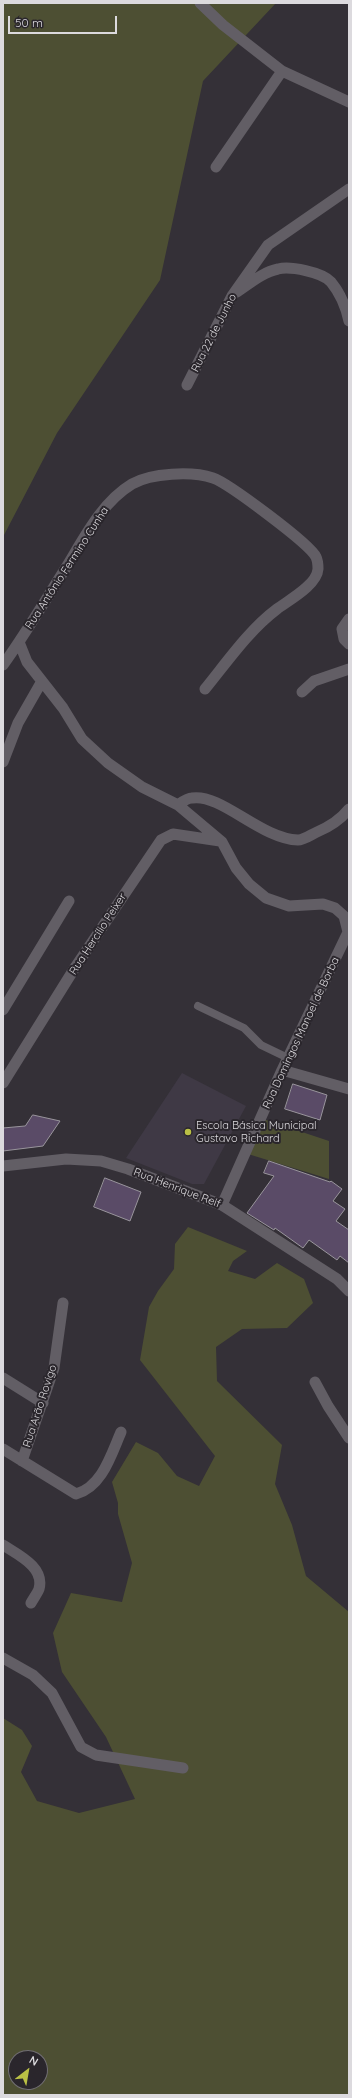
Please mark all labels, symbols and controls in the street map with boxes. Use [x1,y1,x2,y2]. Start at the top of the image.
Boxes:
scale bar [10,8,119,34]
text: 50 m [15,15,43,30]
street label: Rua 22 de Junho [189,292,239,374]
street label: Rua Antônio Fermino Cunha [23,504,111,632]
street label: Rua Hercílio Peixer [67,891,129,977]
street label: Rua Domingos Manoel de Borba [260,955,342,1111]
place label: Escola Básica Municipal Gustavo Richard [196,1119,317,1145]
marker: Escola Básica Municipal Gustavo Richard [183,1127,193,1137]
street label: Rua Henrique Reif [132,1165,222,1211]
street label: Rua Arão Rovigo [20,1363,60,1449]
north arrow [8,2050,48,2090]
text: N [27,2052,41,2069]

